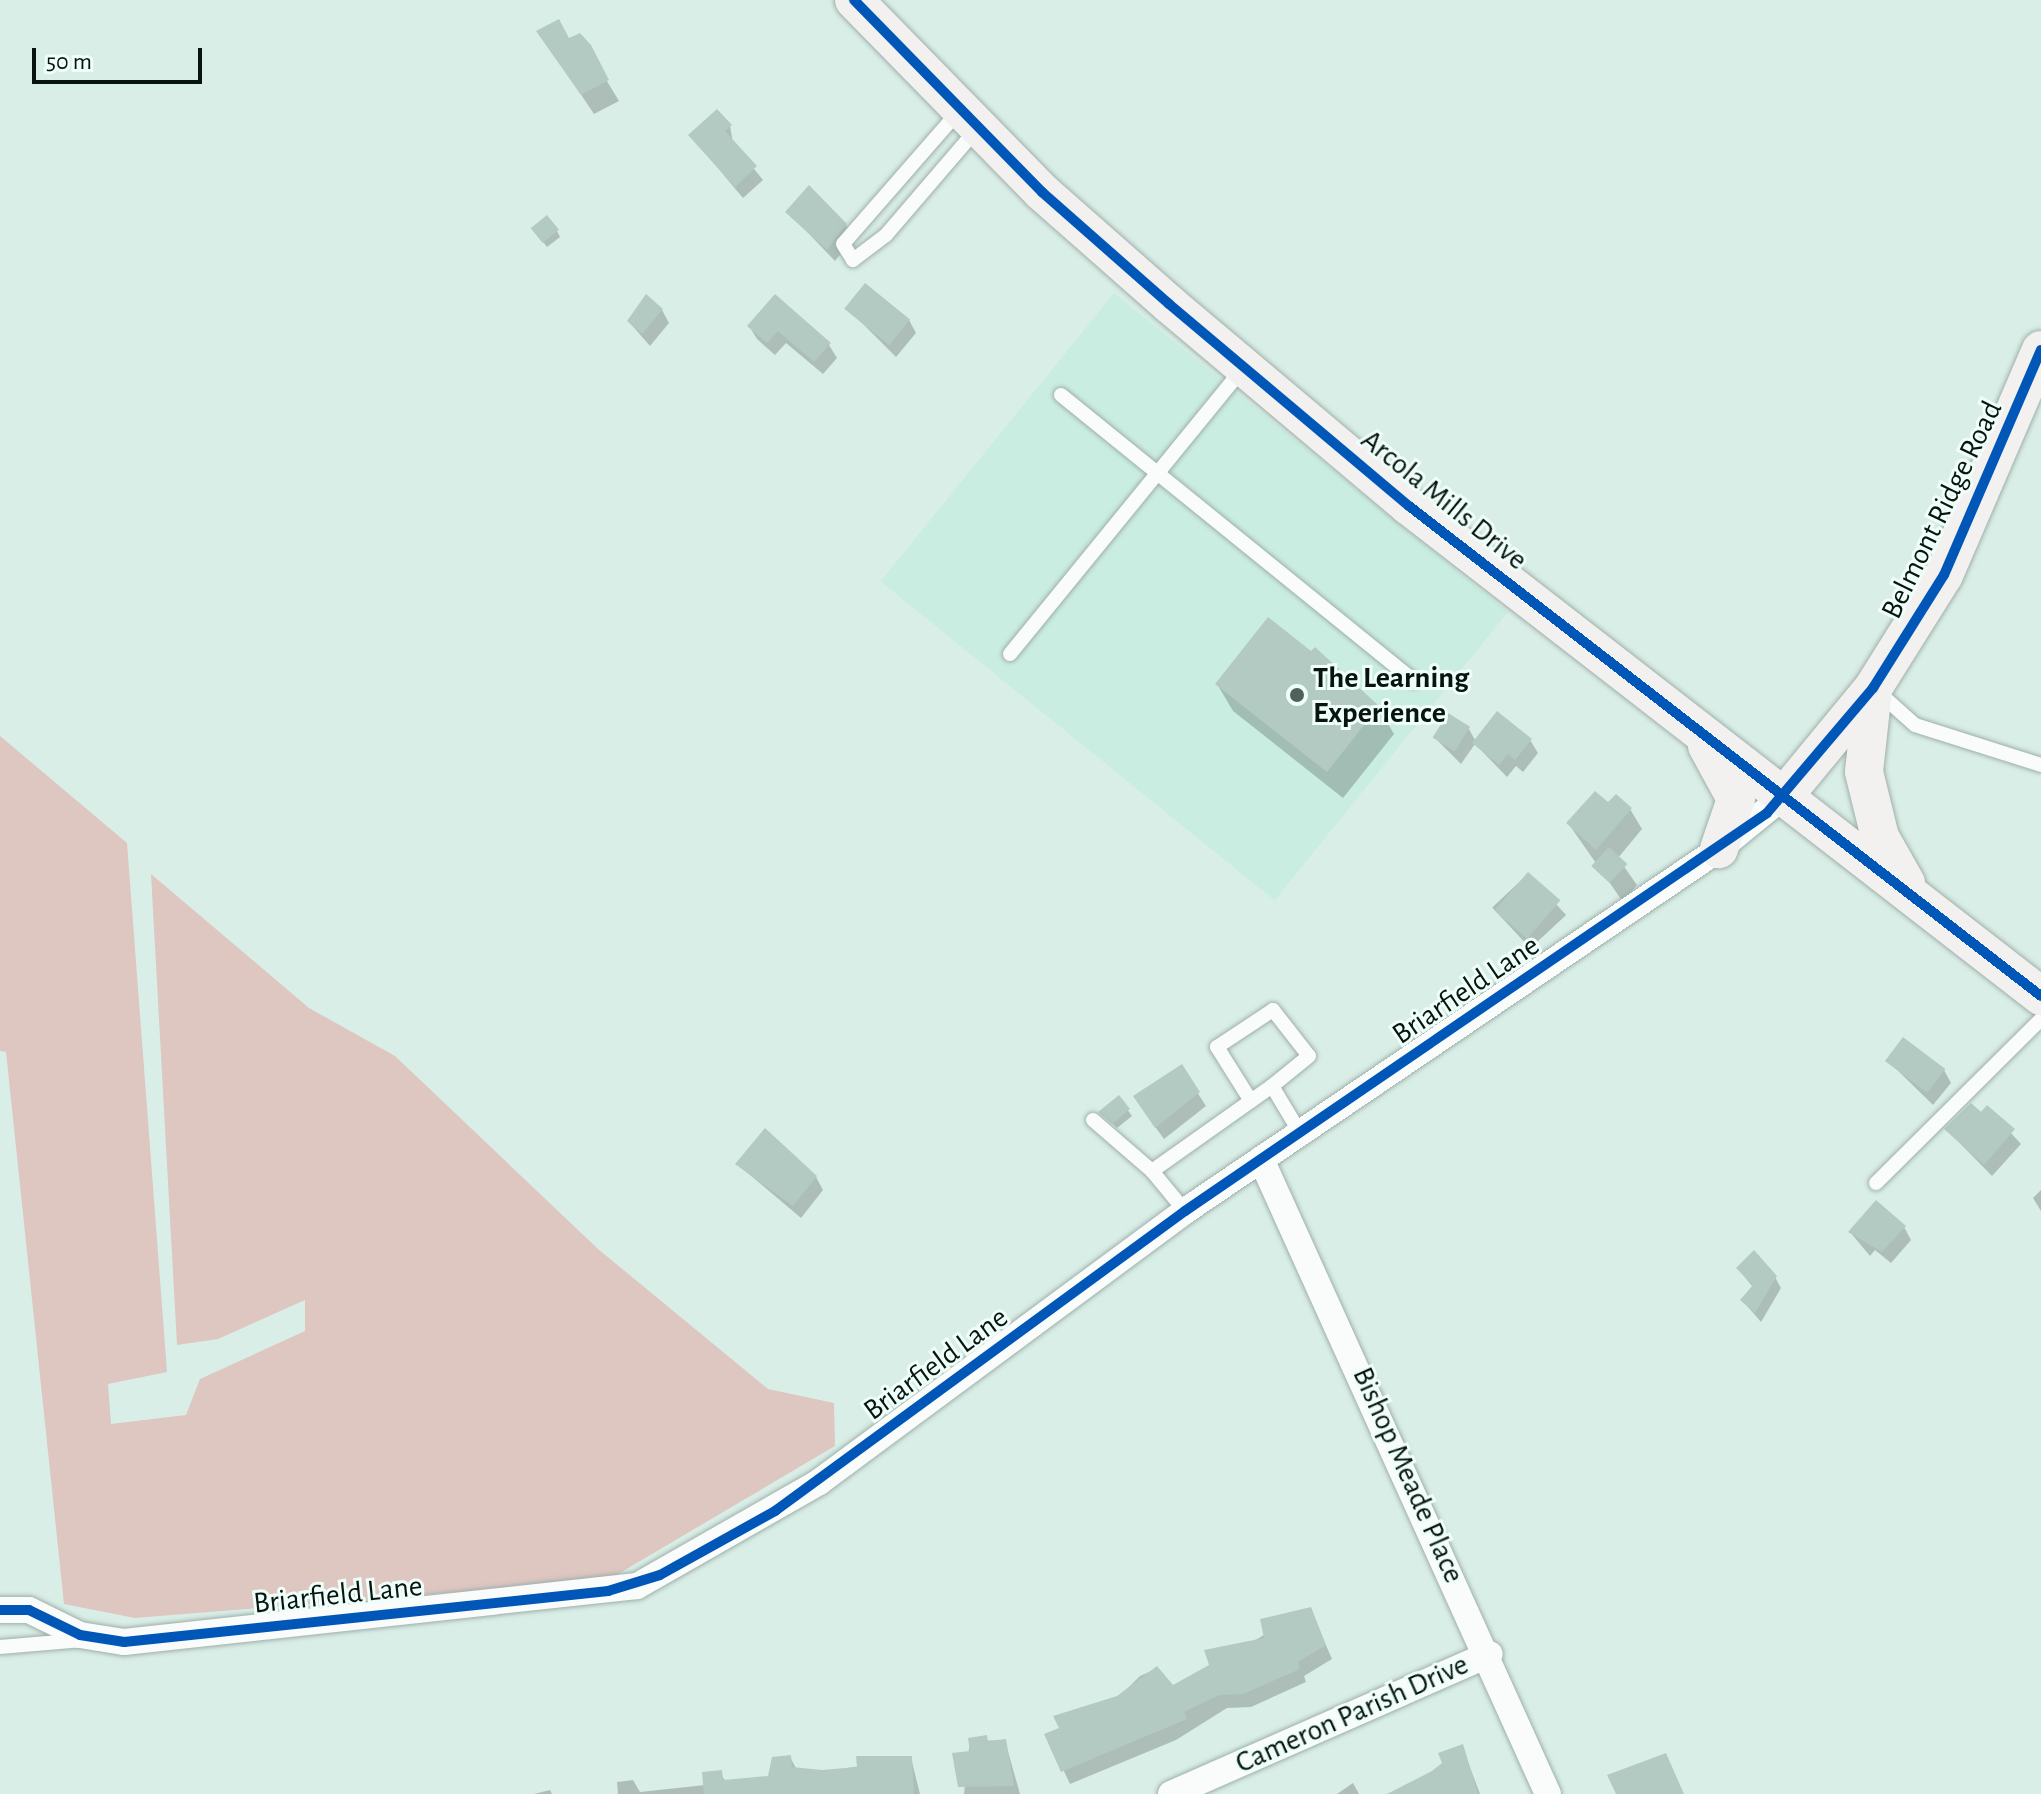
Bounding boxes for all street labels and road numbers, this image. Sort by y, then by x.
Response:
street label: Belmont Ridge Road [1874,395,2010,625]
street label: Arcola Mills Drive [1354,422,1534,578]
street label: Briarfield Lane [1386,928,1546,1052]
street label: Briarfield Lane [857,1300,1015,1428]
street label: Bishop Meade Place [1344,1362,1472,1588]
street label: Briarfield Lane [252,1568,424,1622]
street label: Cameron Parish Drive [1230,1647,1474,1781]

